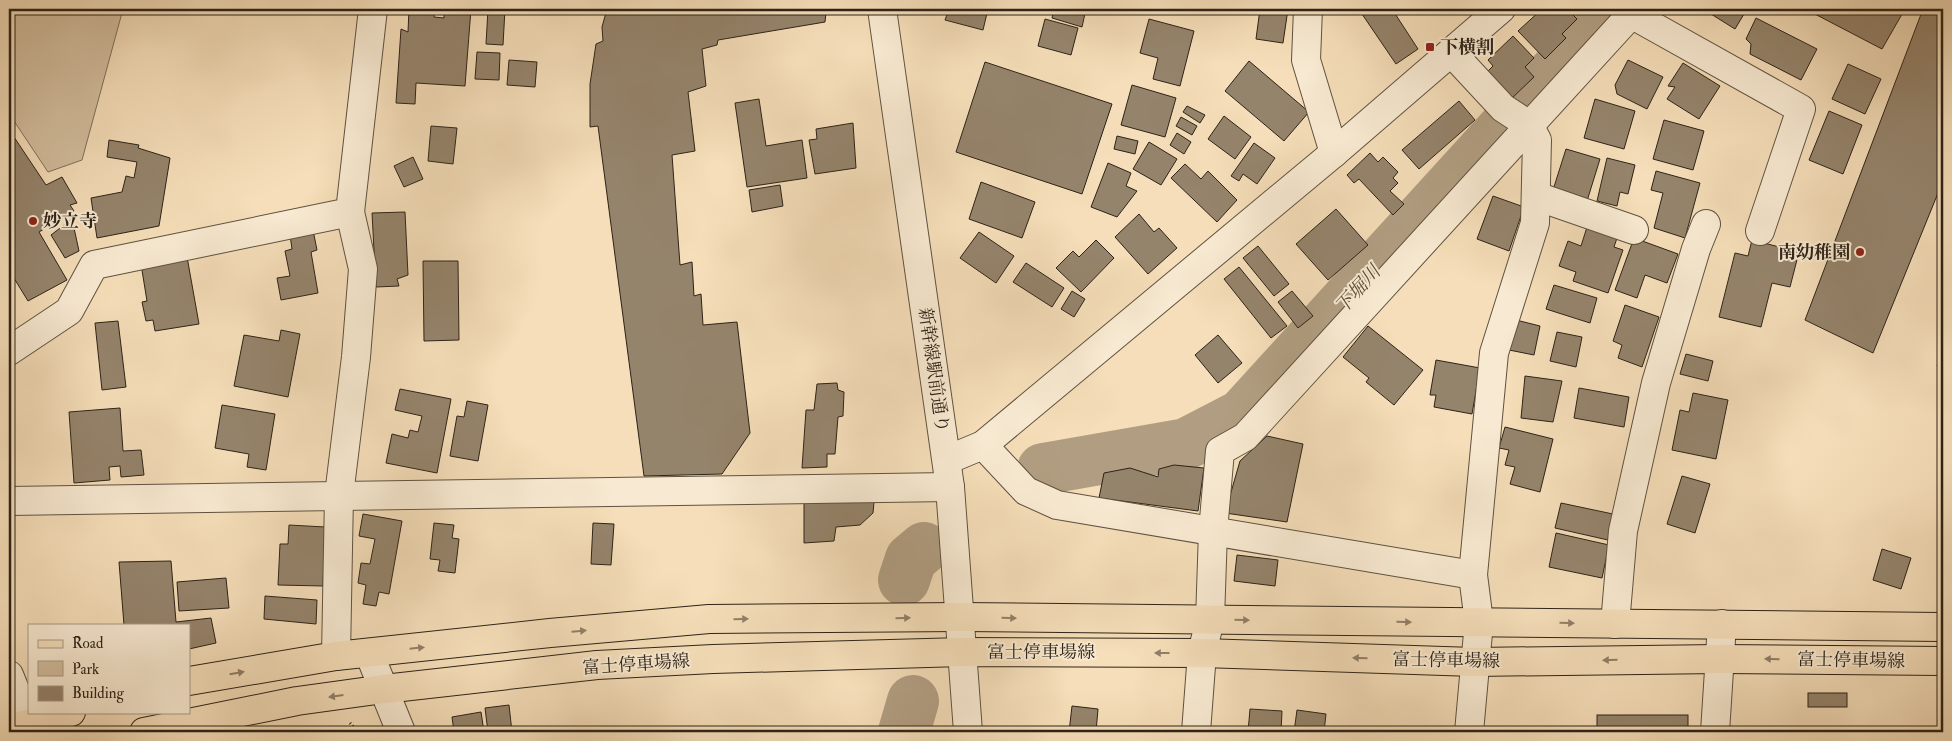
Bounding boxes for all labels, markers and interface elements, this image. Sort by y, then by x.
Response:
place label: 下横割 [1440,36,1494,59]
marker: 下横割 [1424,41,1436,53]
place label: 妙立寺 [43,210,97,233]
marker: 妙立寺 [27,215,39,227]
place label: 南幼稚園 [1778,241,1850,264]
marker: 南幼稚園 [1854,246,1866,258]
water label: 下堀川 [1330,259,1387,319]
street label: 新幹線駅前通り [913,306,954,434]
one-way arrow [895,614,911,622]
one-way arrow [1002,614,1018,622]
one-way arrow [733,615,749,623]
one-way arrow [1234,616,1250,624]
one-way arrow [1397,618,1413,626]
one-way arrow [1559,619,1575,627]
legend [28,624,190,714]
one-way arrow [571,626,587,634]
text: Road [72,634,104,653]
street label: 富士停車場線 [987,641,1095,664]
one-way arrow [409,644,425,652]
street label: 富士停車場線 [1392,648,1500,673]
street label: 富士停車場線 [1797,648,1905,673]
street label: 富士停車場線 [581,649,691,680]
one-way arrow [1154,649,1170,657]
one-way arrow [1351,654,1367,662]
one-way arrow [1764,655,1780,663]
one-way arrow [1601,656,1617,664]
text: Park [72,660,99,679]
one-way arrow [229,669,245,677]
text: Building [72,684,124,703]
one-way arrow [327,692,343,700]

